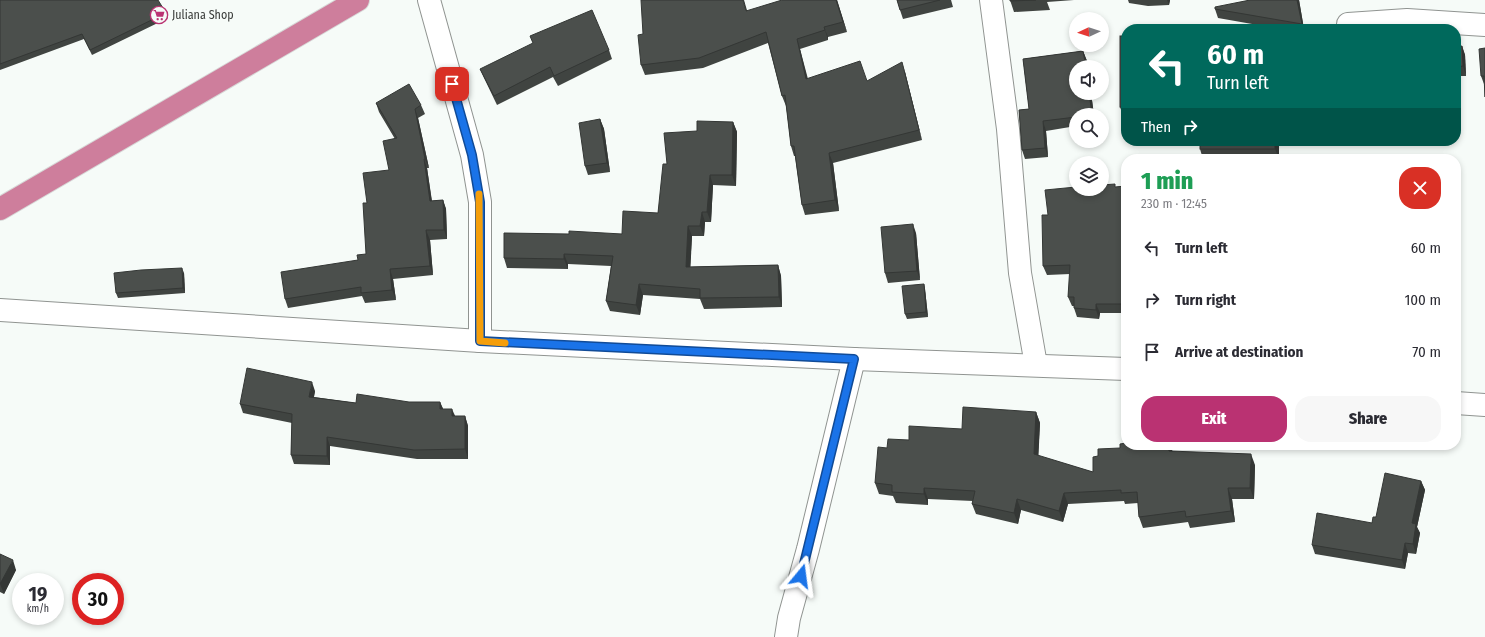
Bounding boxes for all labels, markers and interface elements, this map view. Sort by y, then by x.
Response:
supermarket icon: Juliana Shop [149,5,169,25]
place label: Juliana Shop [172,8,234,22]
north arrow [1069,12,1109,52]
map controls [1069,12,1109,196]
text: 60 m [1207,38,1264,71]
icon: left [1141,40,1193,92]
button: sound [1069,60,1109,100]
pin [435,67,469,101]
text: Turn left [1207,72,1269,94]
icon: arrive [441,73,463,95]
button: search [1069,108,1109,148]
icon: right [1179,116,1201,138]
text: Then [1141,118,1171,136]
button: layers [1069,156,1109,196]
text: 1 min [1141,167,1193,195]
button: close [1399,167,1441,209]
text: 230 m · 12:45 [1141,196,1207,211]
icon: left [1141,237,1163,259]
text: Turn left [1175,239,1228,257]
text: 60 m [1411,239,1441,257]
icon: right [1141,289,1163,311]
text: Turn right [1175,291,1236,309]
text: 100 m [1404,291,1441,309]
icon: arrive [1141,341,1163,363]
text: Arrive at destination [1175,343,1303,361]
text: 70 m [1412,343,1441,361]
button: Exit [1141,396,1287,442]
button: Share [1295,396,1441,442]
position arrow [780,555,822,597]
speed limit sign: 30 [72,573,124,625]
text: 19 [29,582,47,606]
text: km/h [27,603,49,615]

